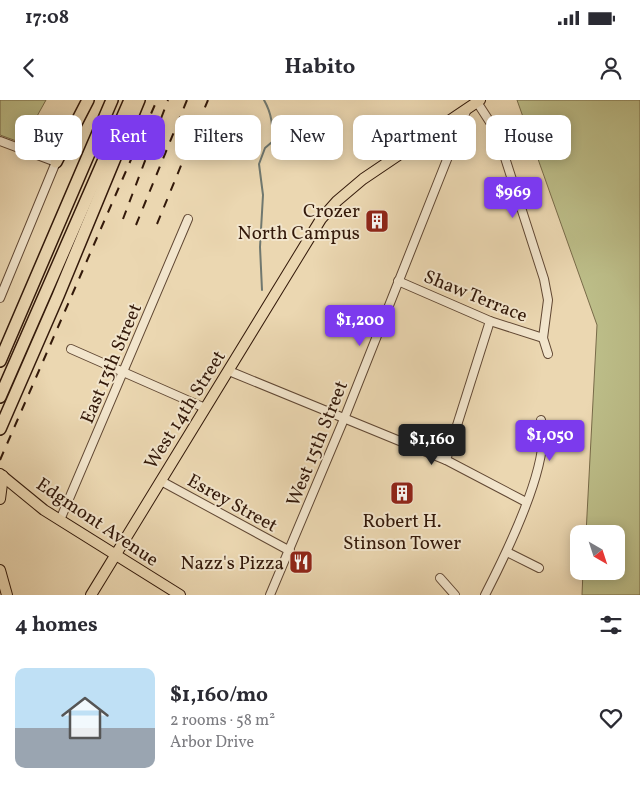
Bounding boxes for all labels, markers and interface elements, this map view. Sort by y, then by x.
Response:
text: 17:08 [25,5,69,31]
text: Habito [285,52,355,83]
icon: back [15,54,43,82]
icon: person [597,54,625,82]
chip: Buy [15,115,82,160]
chip: Rent [92,115,165,160]
chip: Filters [175,115,261,160]
chip: New [271,115,343,160]
chip: Apartment [353,115,476,160]
chip: House [486,115,571,160]
pin: $969 [483,176,543,219]
text: $969 [495,182,531,204]
place label: Crozer North Campus [238,199,360,247]
building icon: Crozer North Campus [364,208,390,234]
street label: Shaw Terrace [420,264,531,329]
street label: East 13th Street [75,299,149,428]
pin: $1,200 [319,304,401,347]
text: $1,200 [336,310,384,332]
street label: West 14th Street [139,345,233,474]
street label: West 15th Street [281,377,355,510]
pin: $1,050 [509,420,591,462]
pin: $1,160 [391,424,473,466]
text: $1,050 [526,425,574,447]
text: $1,160 [409,429,455,451]
street label: Esrey Street [182,468,282,539]
street label: Edgmont Avenue [30,472,163,573]
building icon: Robert H. Stinson Tower [389,480,415,506]
place label: Robert H. Stinson Tower [343,509,461,557]
north arrow [570,525,625,580]
map controls [570,525,625,580]
restaurant icon: Nazz's Pizza [288,549,314,575]
place label: Nazz's Pizza [180,551,284,577]
text: 4 homes [15,611,98,640]
icon: filters [597,611,625,639]
text: $1,160/mo [170,681,268,710]
icon: home [55,688,115,748]
icon: heart [597,704,625,732]
text: 2 rooms · 58 m² [170,710,275,732]
text: Arbor Drive [170,732,254,754]

